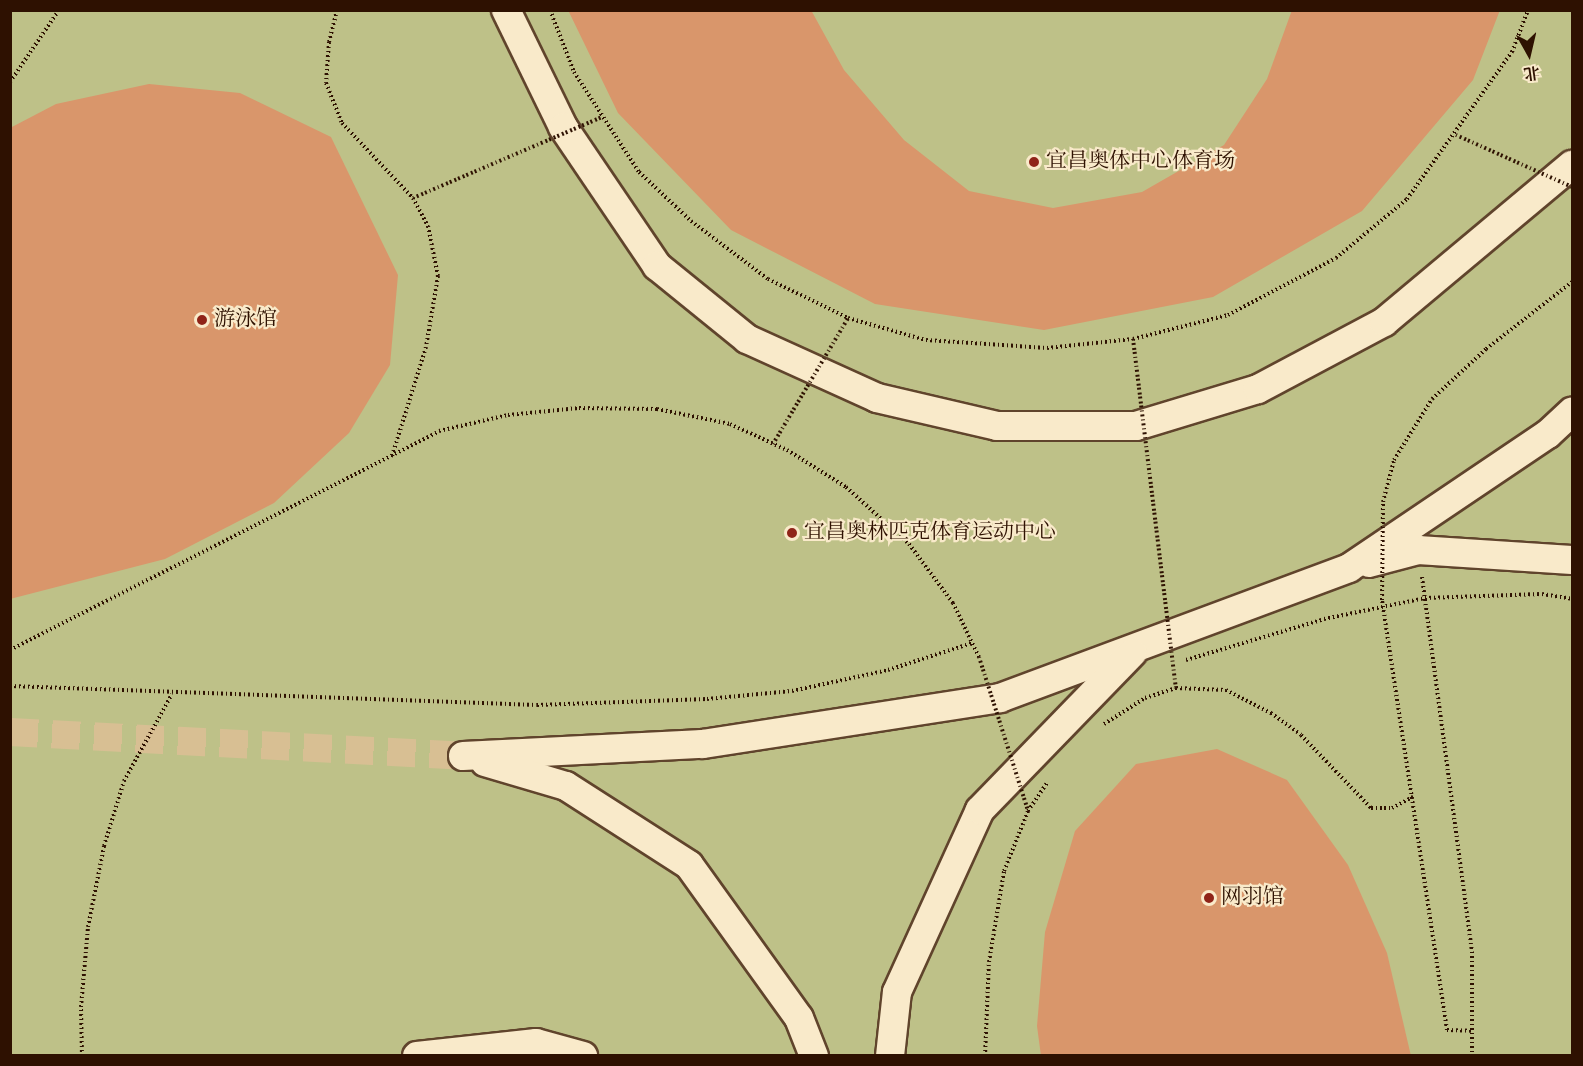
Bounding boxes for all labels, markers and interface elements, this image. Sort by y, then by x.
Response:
north arrow [1499,24,1559,84]
text: 北 [1522,60,1541,84]
place label: 宜昌奥体中心体育场 [1046,149,1235,175]
marker: 宜昌奥体中心体育场 [1027,155,1041,169]
place label: 游泳馆 [214,307,277,333]
marker: 游泳馆 [195,313,209,327]
place label: 宜昌奥林匹克体育运动中心 [804,520,1056,546]
marker: 宜昌奥林匹克体育运动中心 [785,526,799,540]
place label: 网羽馆 [1221,885,1284,911]
marker: 网羽馆 [1202,891,1216,905]

